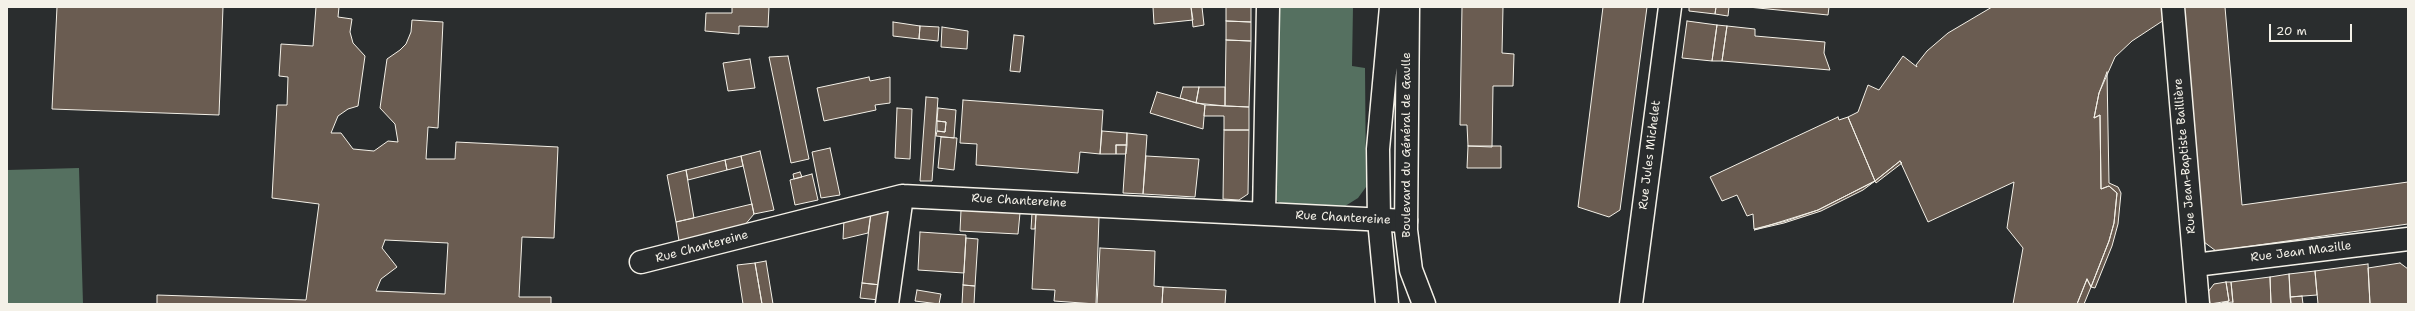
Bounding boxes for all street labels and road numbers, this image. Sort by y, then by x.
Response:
street label: Boulevard du Général de Gaulle [1400,52,1414,238]
street label: Rue Jean-Baptiste Baillière [2171,78,2199,234]
street label: Rue Jules Michelet [1636,100,1664,210]
street label: Rue Chantereine [971,191,1067,211]
street label: Rue Chantereine [1295,208,1391,228]
street label: Rue Chantereine [654,228,750,266]
street label: Rue Jean Mazille [2250,239,2352,265]

